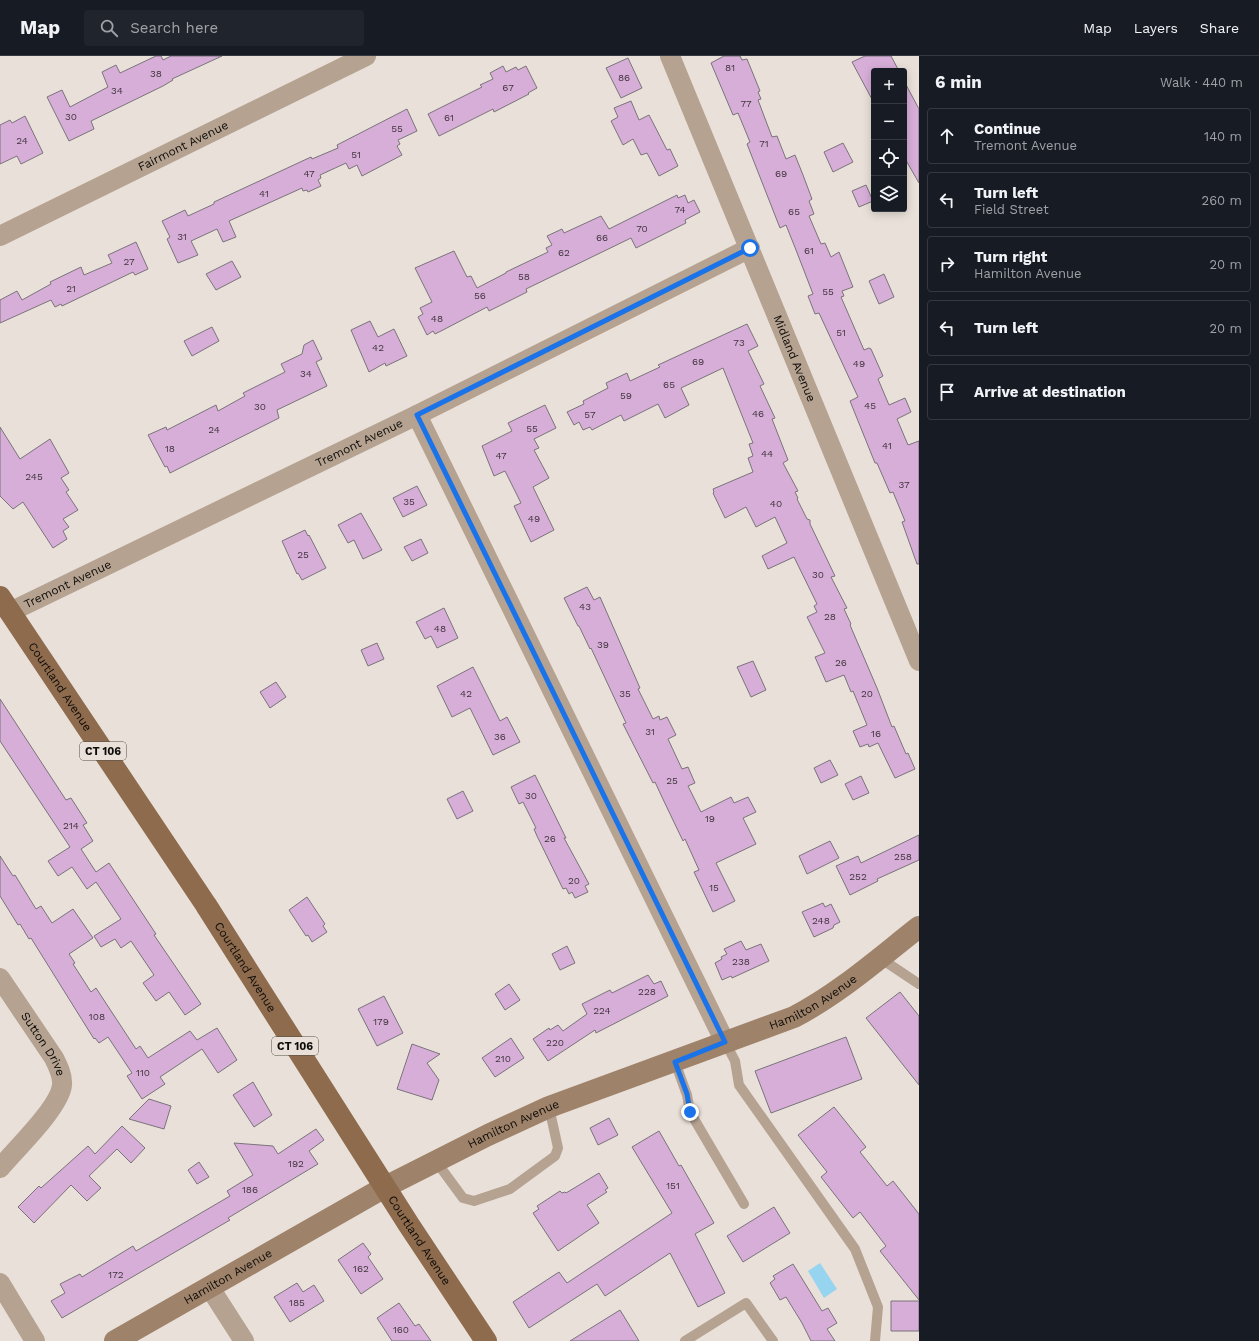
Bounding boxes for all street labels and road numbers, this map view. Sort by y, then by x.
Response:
street label: Fairmont Avenue [136,118,231,174]
street label: Midland Avenue [770,313,819,404]
street label: Tremont Avenue [313,416,405,470]
street label: Tremont Avenue [22,557,114,611]
street label: Courtland Avenue [25,640,95,734]
road number: CT 106 [80,742,126,760]
street label: Courtland Avenue [212,919,279,1015]
street label: Hamilton Avenue [767,972,860,1033]
street label: Sutton Drive [18,1009,68,1078]
road number: CT 106 [272,1037,318,1055]
street label: Hamilton Avenue [465,1097,561,1151]
street label: Courtland Avenue [385,1193,454,1288]
street label: Hamilton Avenue [181,1246,275,1307]

